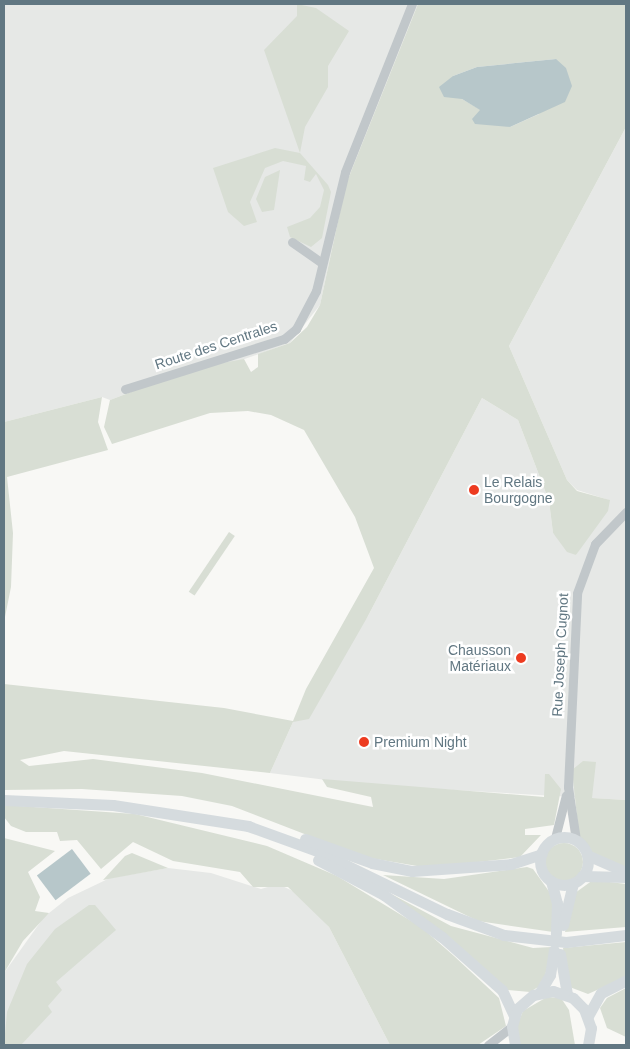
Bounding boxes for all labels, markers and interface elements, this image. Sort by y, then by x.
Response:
street label: Route des Centrales [153,317,279,373]
place label: Le Relais Bourgogne [484,474,553,507]
marker: Le Relais Bourgogne [468,484,480,496]
street label: Rue Joseph Cugnot [548,593,572,717]
place label: Chausson Matériaux [448,642,511,674]
marker: Chausson Matériaux [515,652,527,664]
place label: Premium Night [374,734,467,750]
marker: Premium Night [358,736,370,748]

